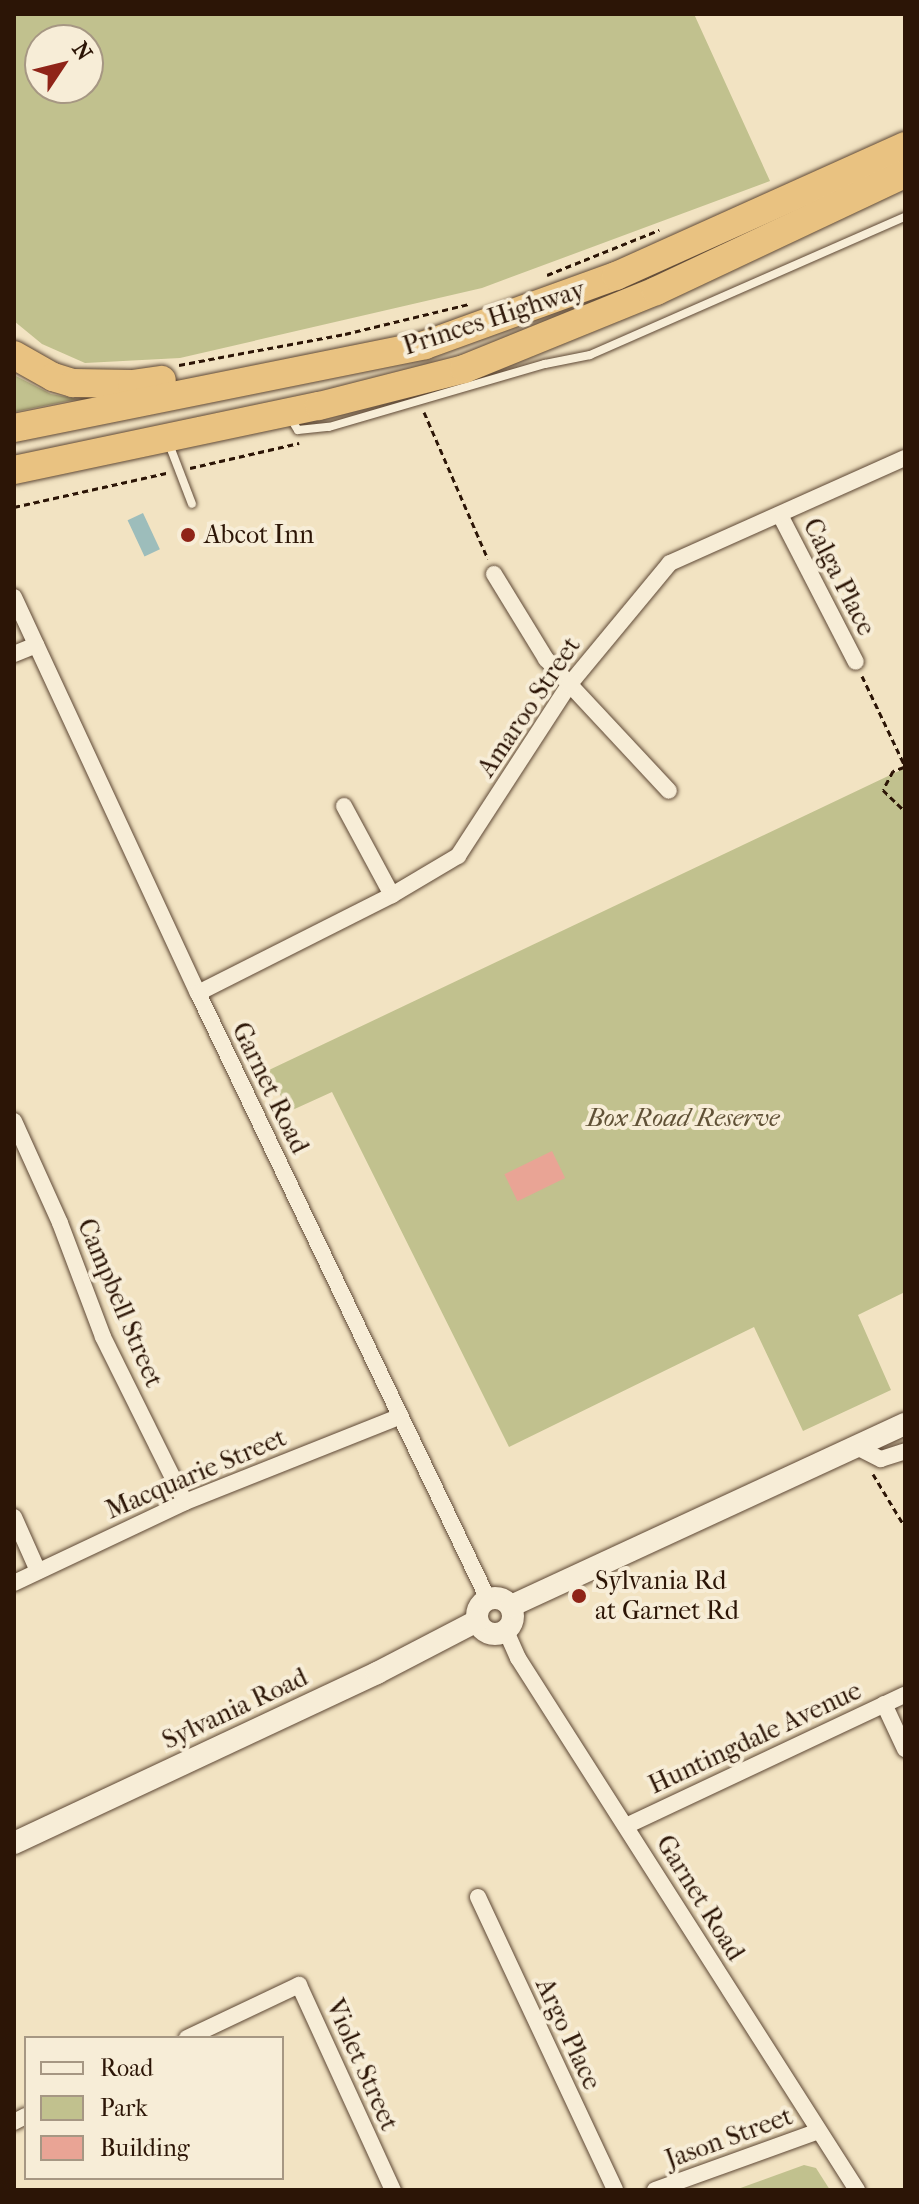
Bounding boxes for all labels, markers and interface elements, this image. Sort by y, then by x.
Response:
north arrow [24,24,104,104]
text: N [67,37,97,66]
street label: Princes Highway [399,274,589,362]
street label: Calga Place [796,513,882,641]
place label: Abcot Inn [204,519,314,551]
marker: Abcot Inn [179,526,197,544]
street label: Amaroo Street [471,631,587,783]
street label: Garnet Road [225,1017,315,1159]
park label: Box Road Reserve [587,1102,779,1134]
street label: Campbell Street [70,1214,170,1392]
street label: Macquarie Street [101,1422,291,1526]
place label: Sylvania Rd at Garnet Rd [595,1565,739,1626]
marker: Sylvania Rd at Garnet Rd [570,1587,588,1605]
street label: Sylvania Road [157,1662,313,1756]
street label: Huntingdale Avenue [644,1675,866,1801]
street label: Garnet Road [649,1830,751,1966]
street label: Argo Place [529,1973,607,2095]
street label: Violet Street [319,1994,405,2136]
legend [24,2036,284,2180]
text: Road [100,2054,153,2082]
text: Park [100,2094,148,2122]
street label: Jason Street [661,2101,797,2175]
text: Building [100,2134,190,2162]

